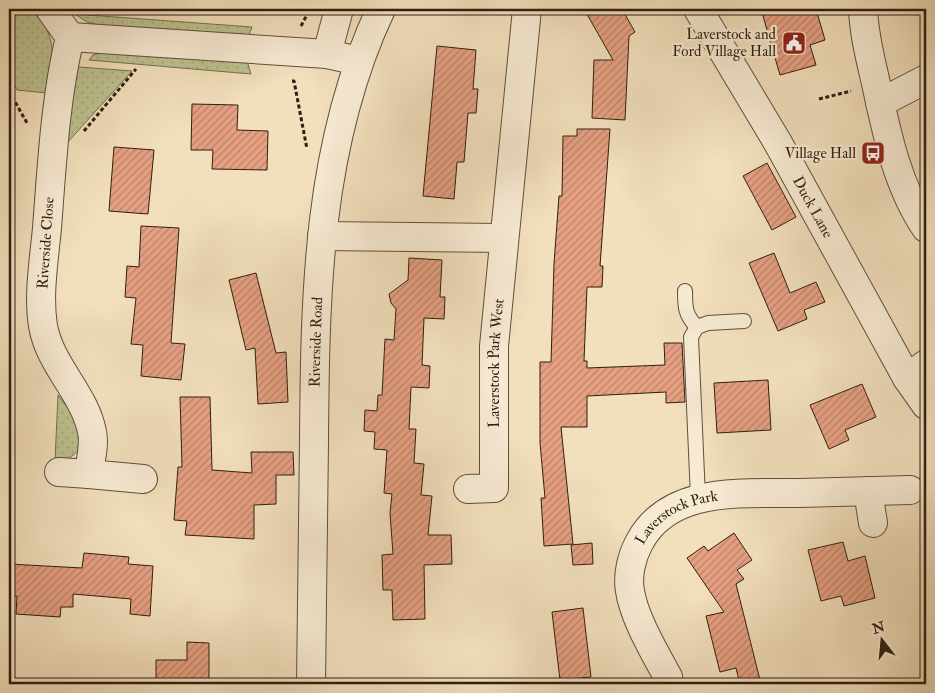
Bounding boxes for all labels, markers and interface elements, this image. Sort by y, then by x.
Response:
place label: Laverstock and Ford Village Hall [672,25,777,61]
public building icon: Laverstock and Ford Village Hall [781,30,807,56]
bus stop icon: Village Hall [860,140,886,166]
place label: Village Hall [785,144,856,163]
street label: Duck Lane [789,173,838,241]
street label: Riverside Close [33,196,59,290]
street label: Riverside Road [305,296,327,387]
street label: Laverstock Park West [485,297,508,428]
street label: Laverstock Park [631,486,719,548]
north arrow [858,616,908,666]
text: N [869,618,887,638]

